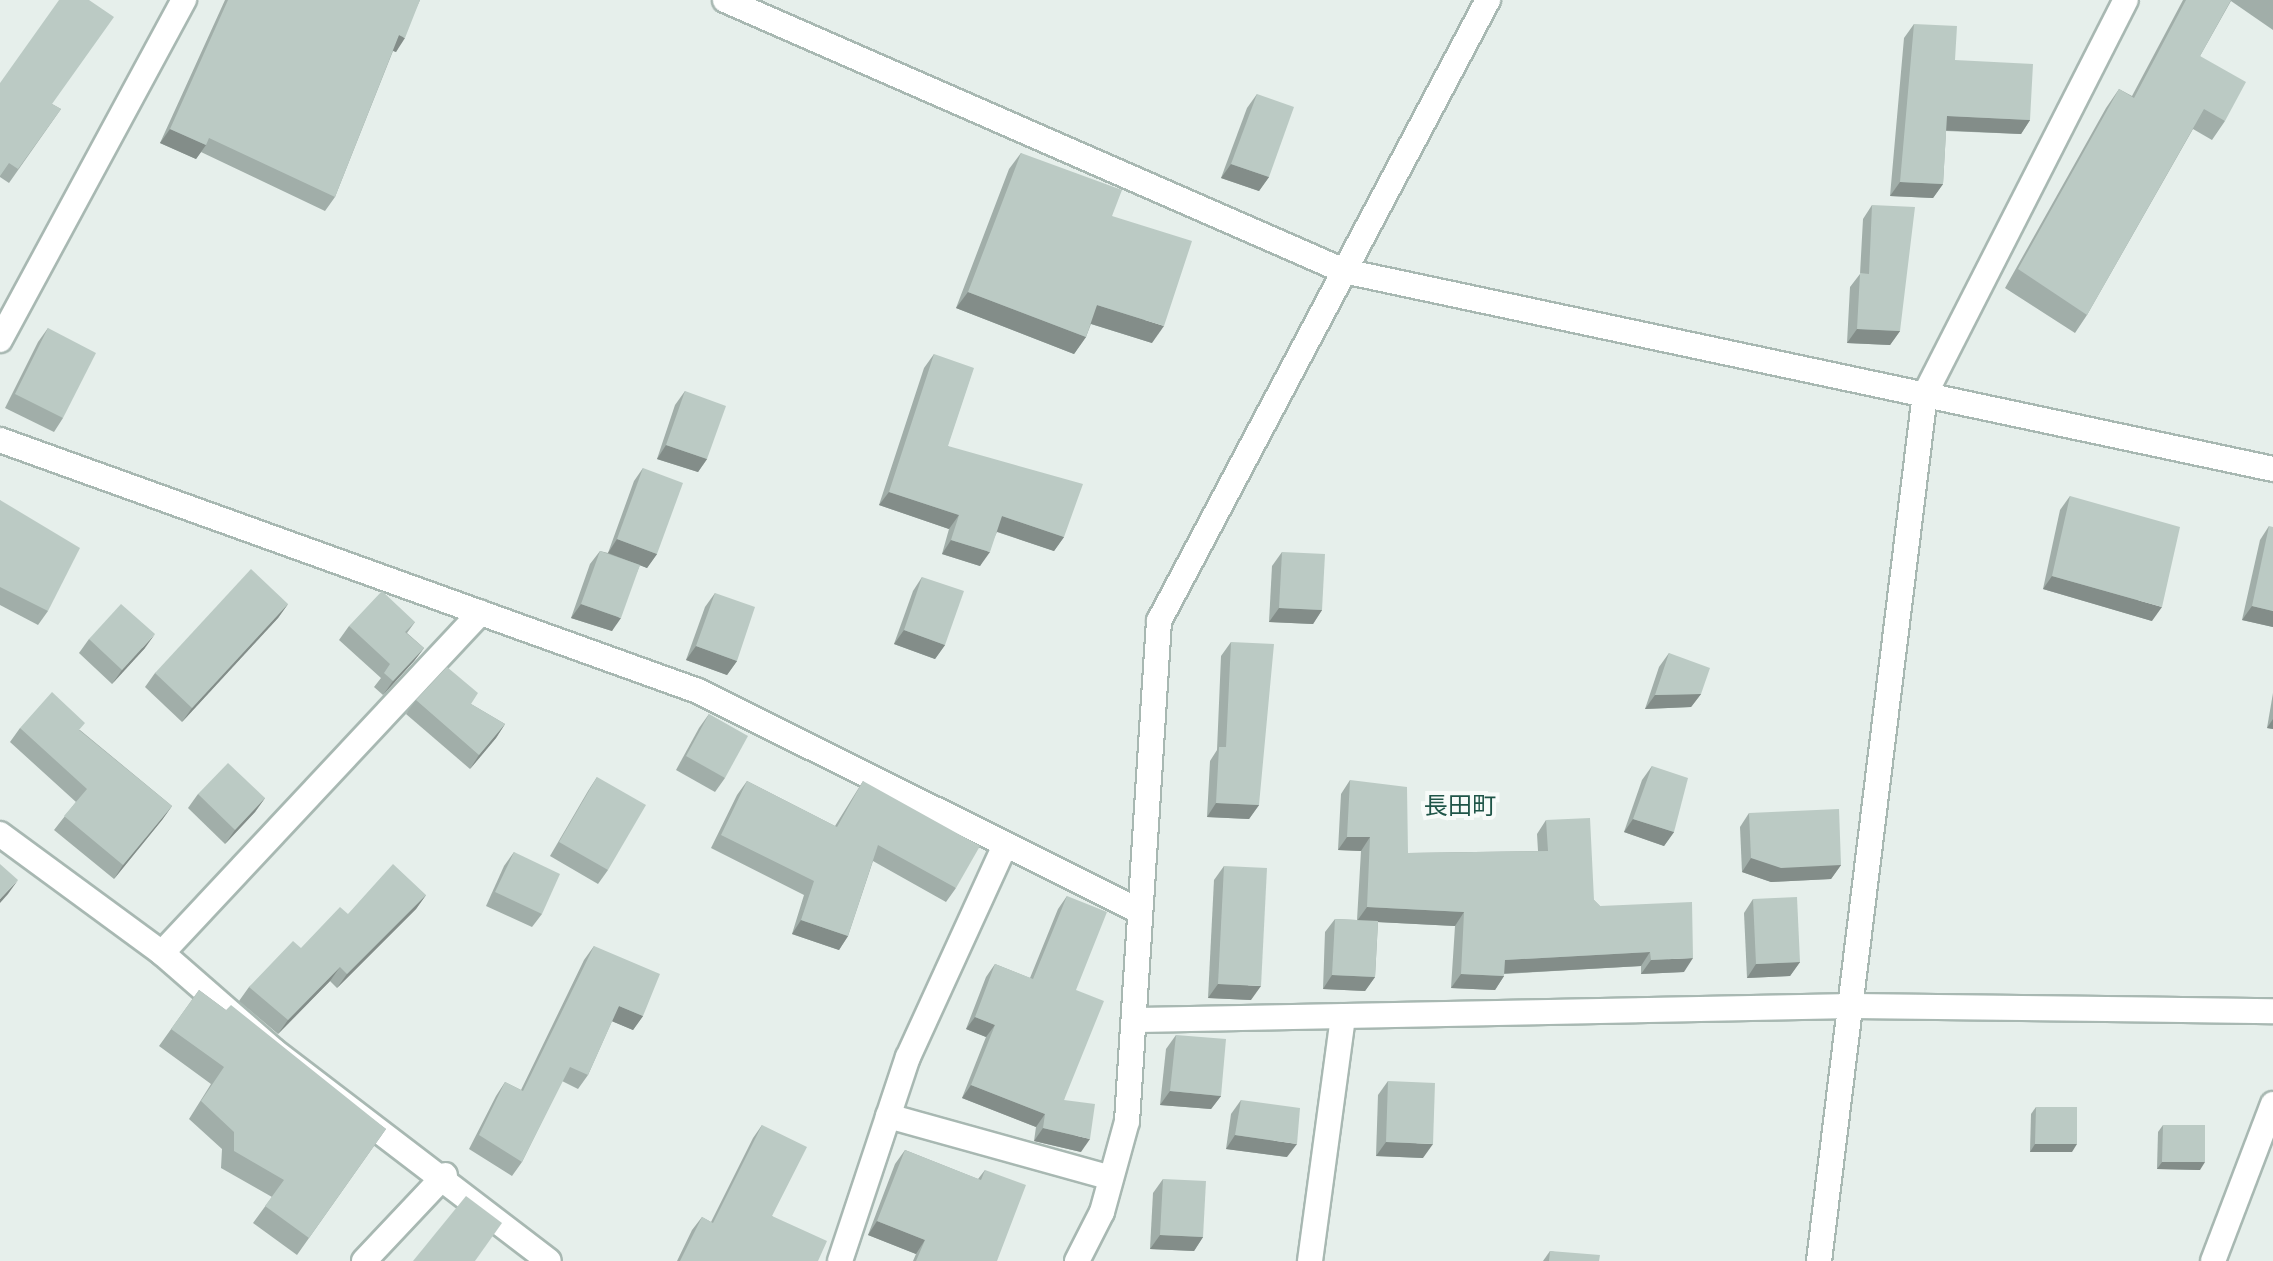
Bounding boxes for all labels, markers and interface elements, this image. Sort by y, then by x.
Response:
district label: 長田町 [1424,793,1496,821]

